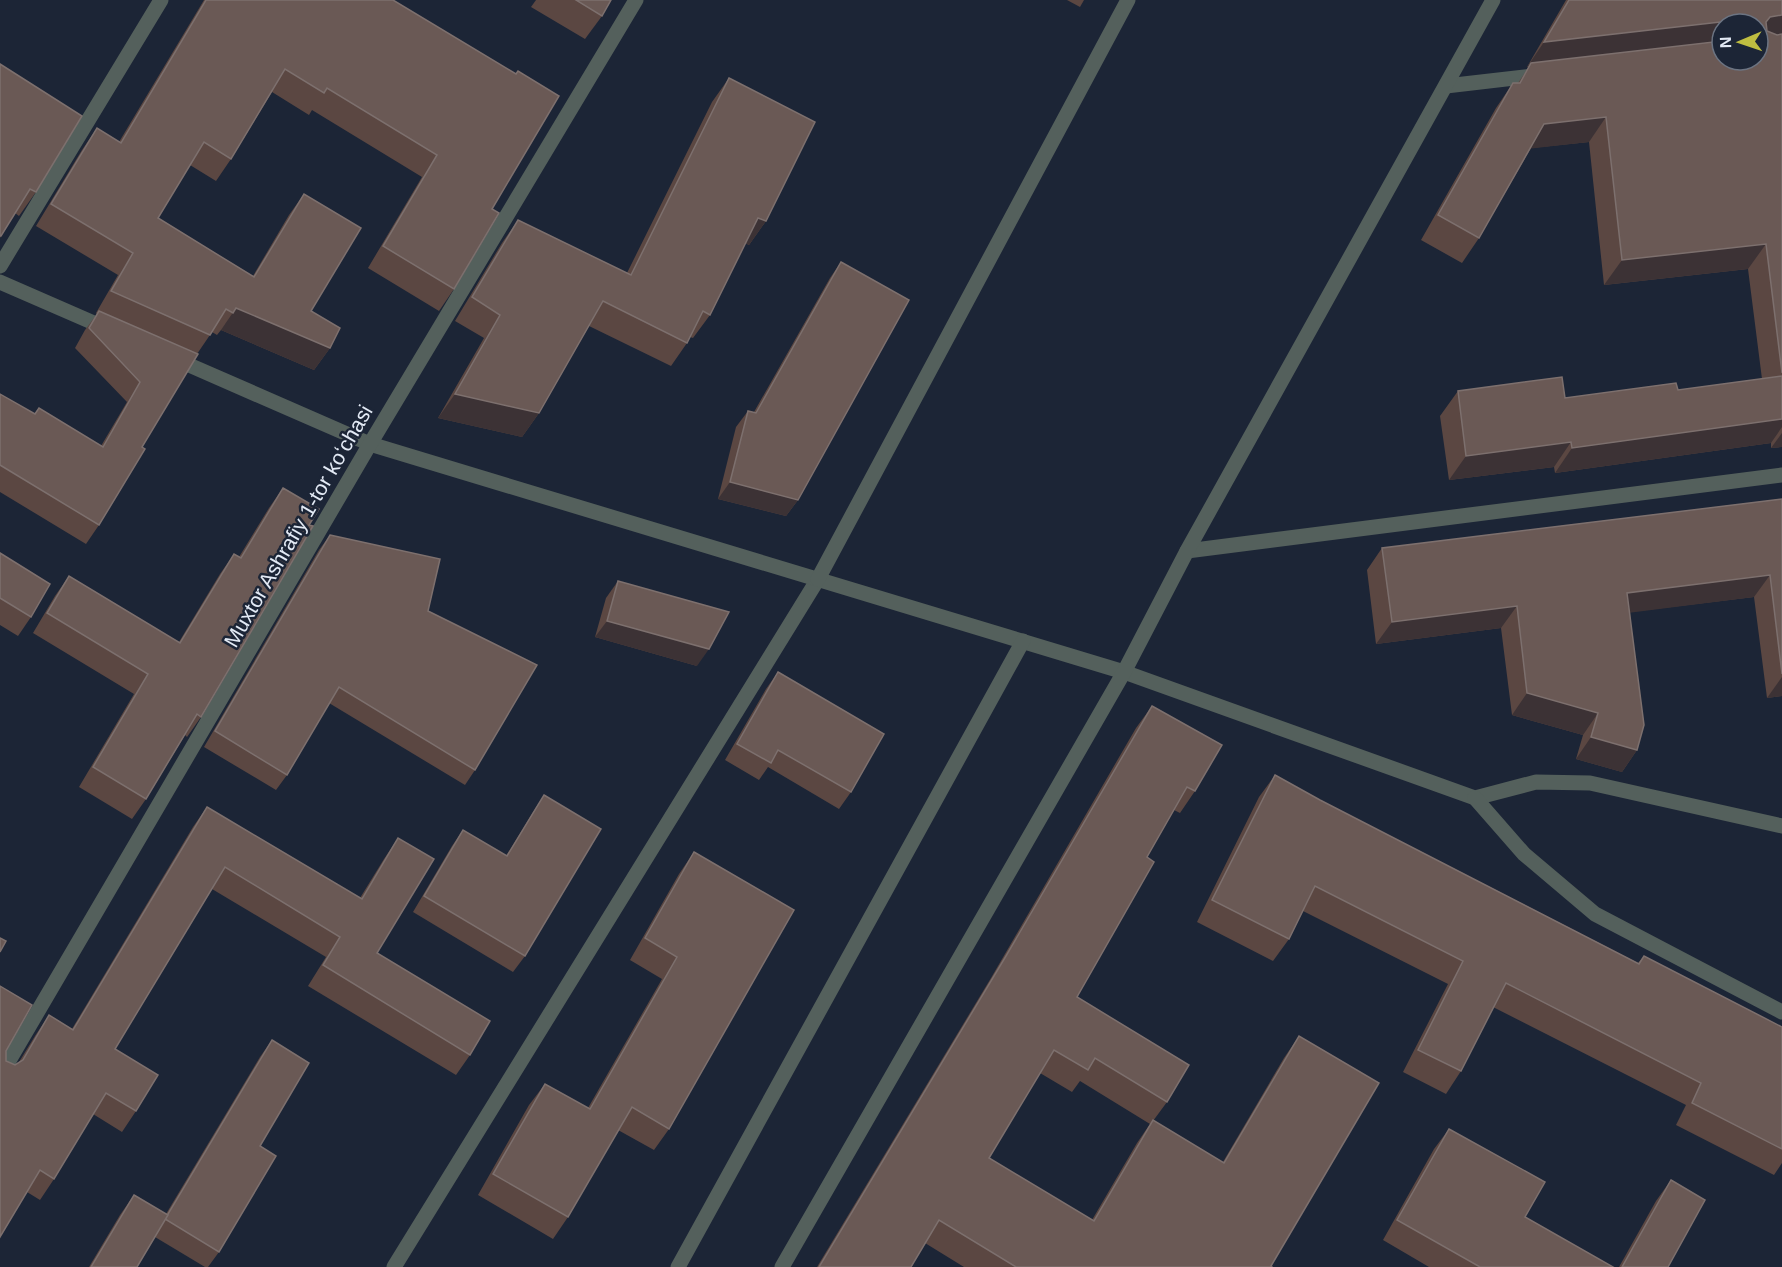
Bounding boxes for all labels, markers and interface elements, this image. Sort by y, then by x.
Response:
north arrow [1710,12,1770,72]
text: N [1717,36,1734,49]
street label: Muxtor Ashrafiy 1-tor koʻchasi [219,401,377,651]

